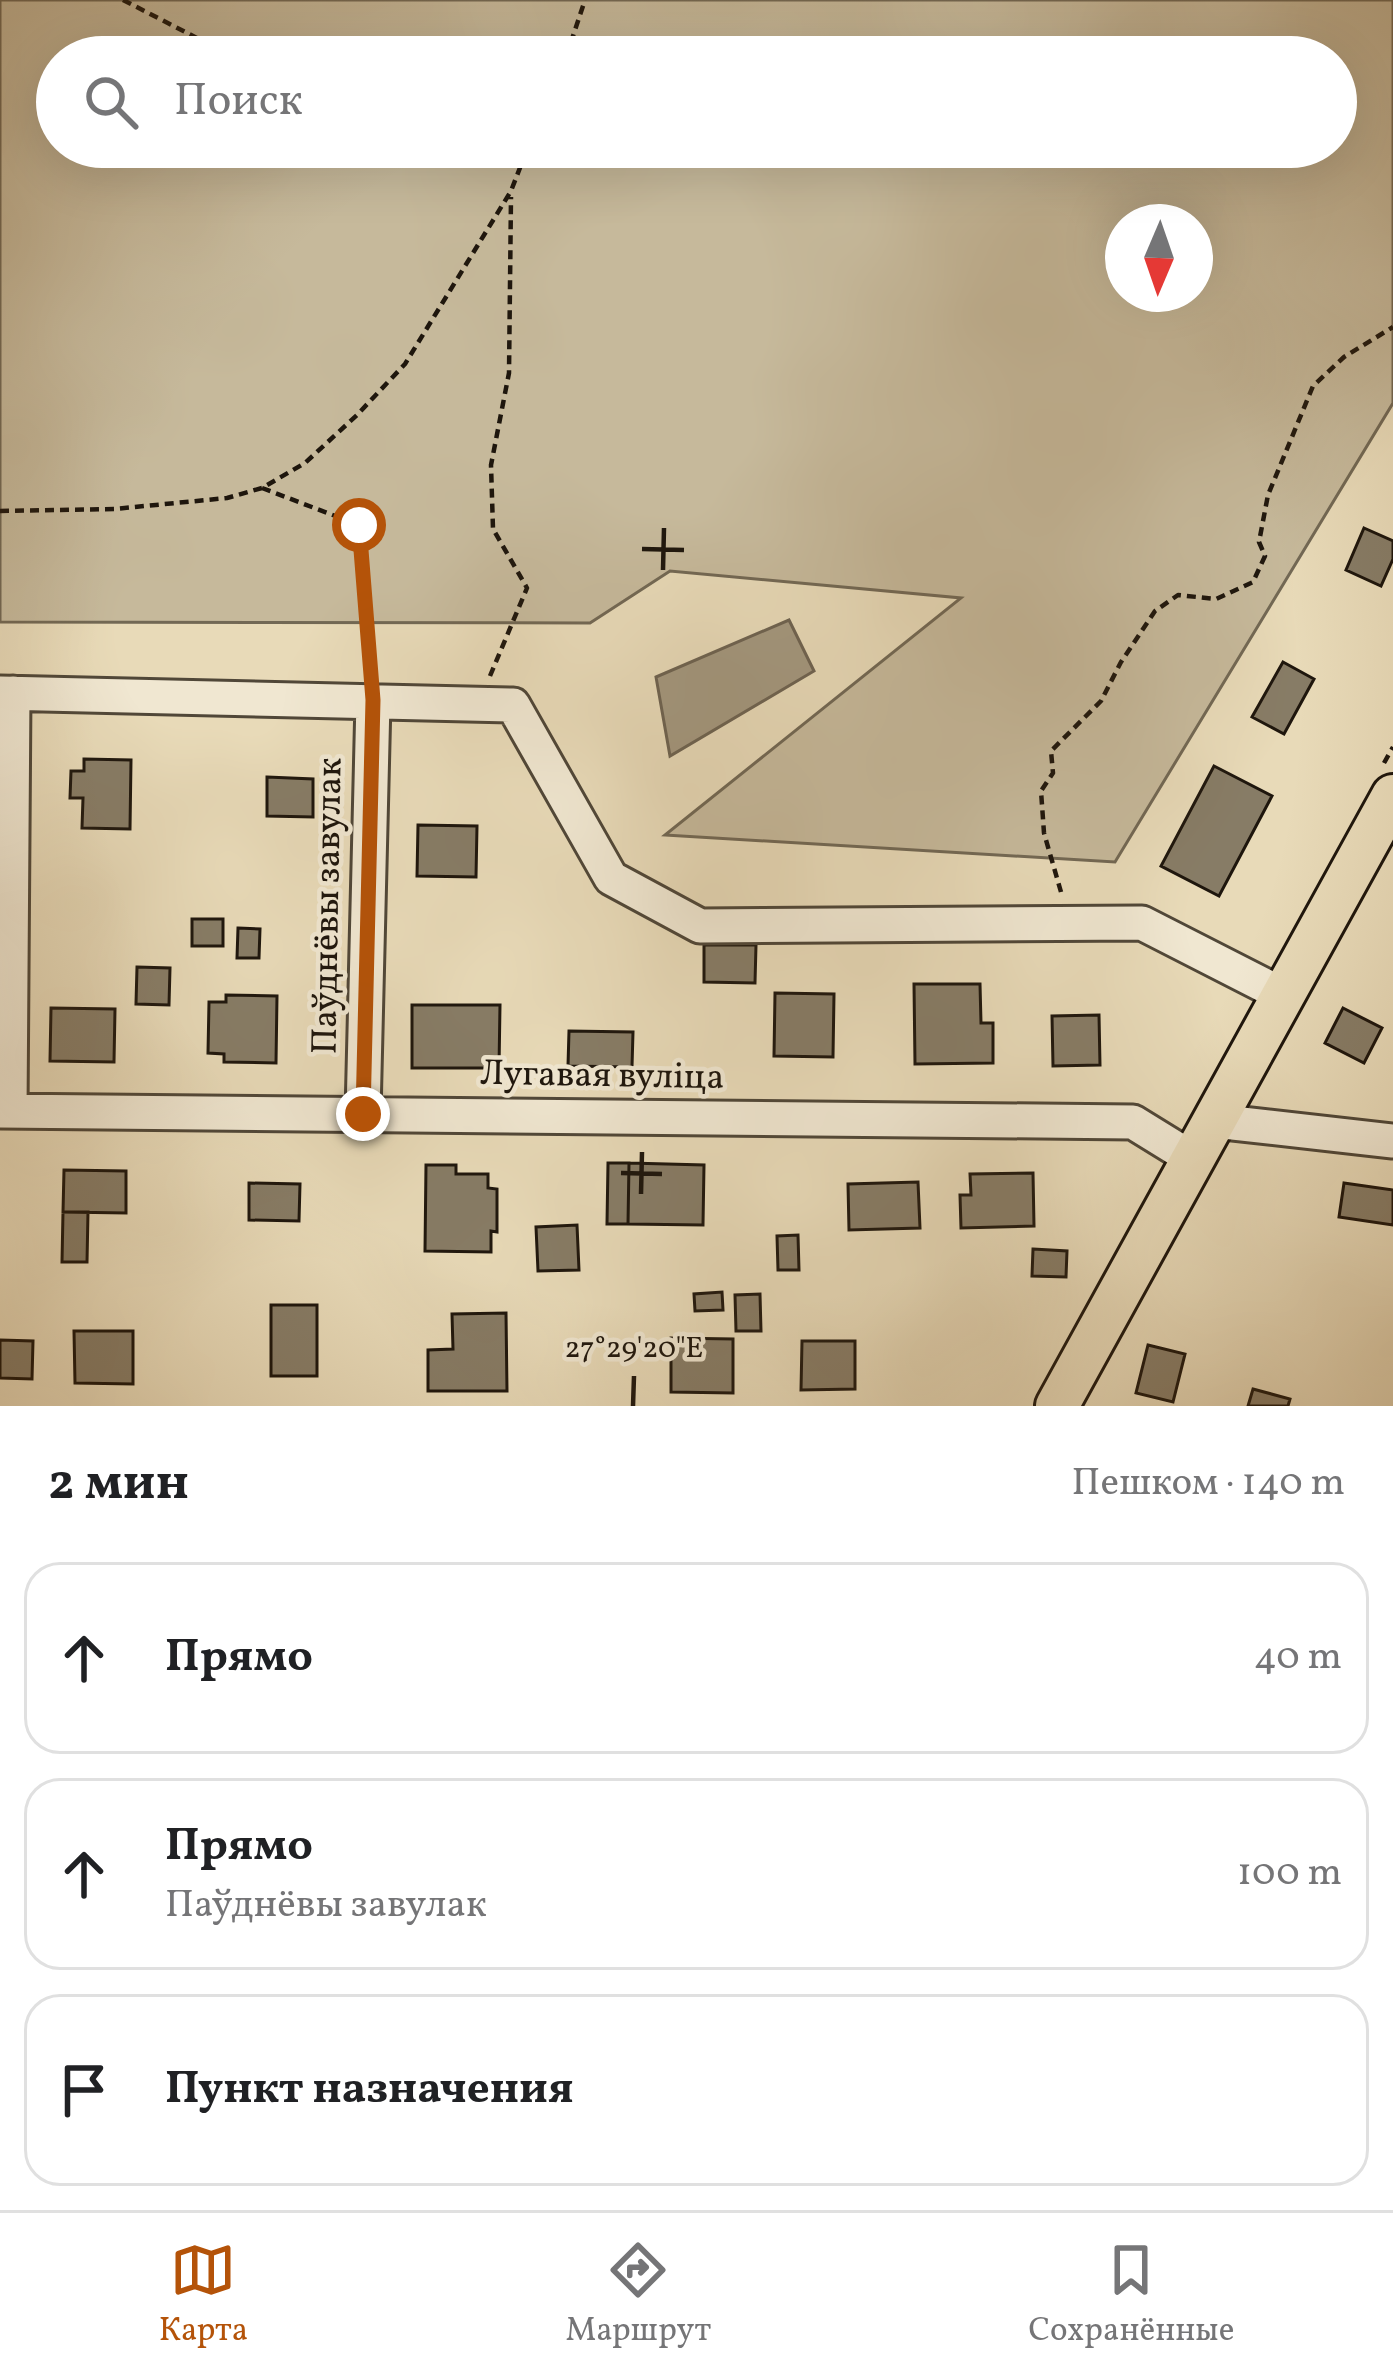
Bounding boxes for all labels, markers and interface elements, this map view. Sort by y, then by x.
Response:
search box [36,36,1357,168]
icon: search [78,69,144,135]
text: Поиск [174,71,303,134]
north arrow [1105,204,1213,312]
route start [332,498,386,552]
street label: Паўднёвы завулак [301,757,357,1055]
street label: Лугавая вуліца [479,1050,725,1104]
route end [336,1087,390,1141]
text: 27°29'20"E [565,1328,703,1370]
text: 2 мин [48,1449,189,1520]
text: Пешком · 140 m [1071,1457,1345,1511]
icon: ahead [51,1625,117,1691]
text: Прямо [165,1627,313,1690]
text: 40 m [1254,1631,1342,1685]
text: Прямо [165,1816,313,1879]
icon: ahead [51,1841,117,1907]
text: 100 m [1237,1847,1342,1901]
text: Паўднёвы завулак [165,1879,487,1933]
icon: arrive [51,2057,117,2123]
text: Пункт назначения [165,2059,574,2122]
tab: Карта [159,2237,248,2355]
tab: Маршрут [566,2237,711,2355]
tab: Сохранённые [1028,2237,1234,2355]

